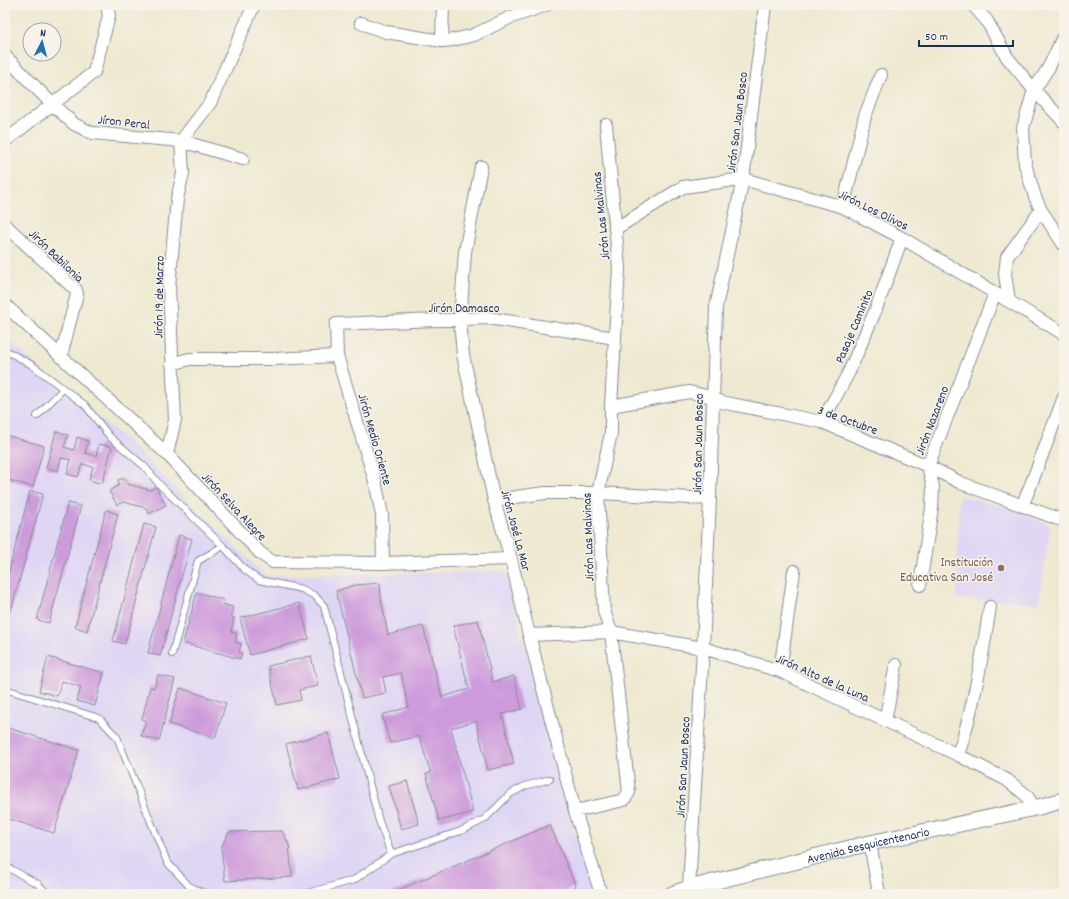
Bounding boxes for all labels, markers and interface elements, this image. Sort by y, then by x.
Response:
north arrow [22,22,62,62]
scale bar [919,22,1013,48]
text: N [39,26,47,42]
text: 50 m [925,29,948,46]
street label: Jirón San Jaun Bosco [723,71,754,174]
street label: Jíron Peral [97,111,151,136]
street label: Jirón Las Malvinas [588,171,617,261]
street label: Jirón Los Olivos [835,186,911,236]
street label: Jirón Babilonia [23,226,88,289]
street label: Jirón 19 de Marzo [150,255,171,338]
street label: Pasaje Caminito [831,287,879,367]
street label: Jirón Damasco [428,300,500,319]
street label: Jirón Nazareno [911,383,955,458]
street label: Jirón Medio Oriente [351,392,396,488]
street label: Jirón San Jaun Bosco [689,393,710,495]
street label: 3 de Octubre [814,402,880,441]
street label: Jirón Selva Alegre [196,469,270,547]
street label: Jirón José La Mar [495,488,535,574]
street label: Jirón Las Malvinas [578,492,601,582]
place label: Institución Educativa San José [900,554,993,588]
marker: Institución Educativa San José [996,563,1006,573]
street label: Jirón Alto de la Luna [772,650,873,709]
street label: Jirón San Jaun Bosco [672,716,697,818]
street label: Avenida Sesquicentenario [805,824,931,870]

